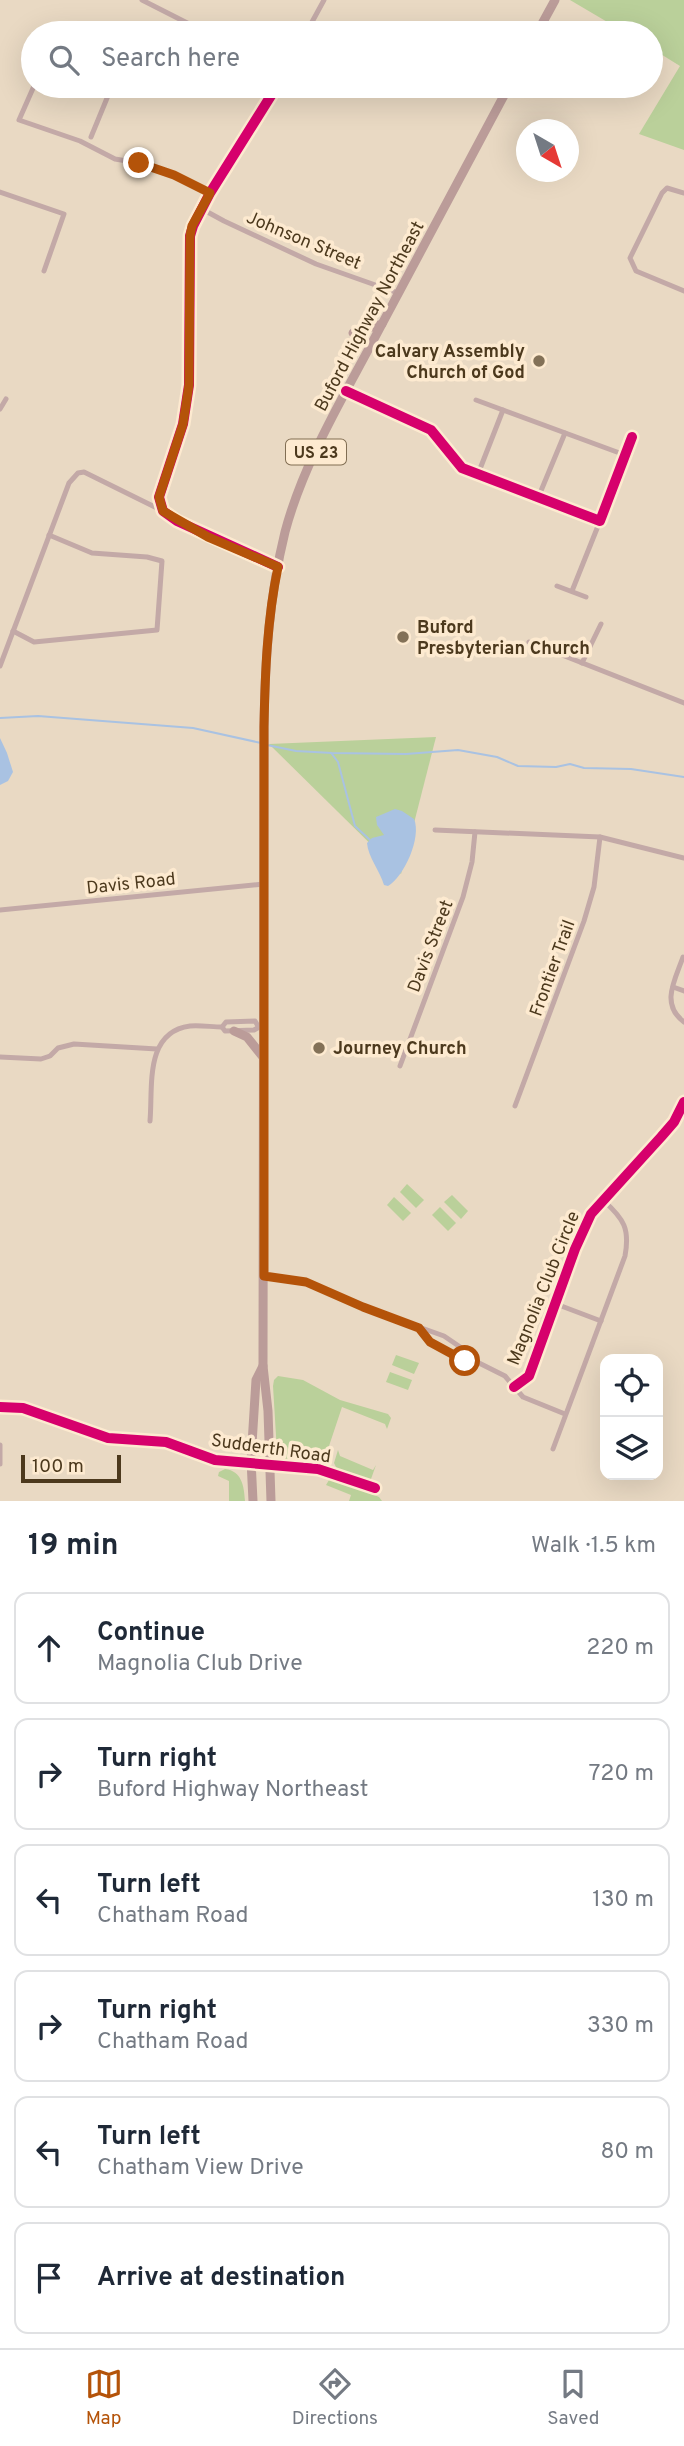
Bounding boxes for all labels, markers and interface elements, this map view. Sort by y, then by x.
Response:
search box [21,21,663,98]
icon: search [45,41,83,79]
text: Search here [101,43,240,76]
north arrow [516,119,579,182]
route end [123,147,154,178]
street label: Johnson Street [243,207,364,276]
street label: Buford Highway Northeast [310,218,430,416]
place label: Calvary Assembly Church of God [375,341,525,385]
marker: Calvary Assembly Church of God [531,353,547,369]
road number: US 23 [286,440,346,464]
place label: Buford Presbyterian Church [417,617,590,661]
marker: Buford Presbyterian Church [395,629,411,645]
street label: Davis Road [85,868,177,901]
street label: Davis Street [403,897,460,996]
street label: Frontier Trail [525,917,581,1020]
place label: Journey Church [333,1038,467,1061]
marker: Journey Church [311,1040,327,1056]
street label: Magnolia Club Circle [503,1208,586,1369]
route start [449,1345,480,1376]
map controls [600,1354,663,1480]
button: locate [600,1354,663,1417]
button: layers [600,1417,663,1480]
street label: Sudderth Road [209,1430,332,1469]
scale bar [21,1452,121,1484]
text: 100 m [32,1455,84,1479]
text: 19 min [28,1528,118,1565]
text: Walk · 1.5 km [531,1532,656,1561]
text: Continue [97,1617,205,1650]
icon: ahead [30,1629,68,1667]
text: 220 m [586,1634,654,1663]
text: Magnolia Club Drive [97,1650,303,1679]
text: Turn right [97,1743,217,1776]
icon: right [30,1755,68,1793]
text: 720 m [589,1760,654,1789]
text: Buford Highway Northeast [97,1776,368,1805]
text: Turn left [97,1869,201,1902]
icon: left [30,1881,68,1919]
text: 130 m [592,1886,654,1915]
text: Chatham Road [97,1902,249,1931]
text: Turn right [97,1995,217,2028]
icon: right [30,2007,68,2045]
text: 330 m [587,2012,654,2041]
text: Chatham Road [97,2028,249,2057]
text: Turn left [97,2121,201,2154]
icon: left [30,2133,68,2171]
text: 80 m [601,2138,654,2167]
text: Chatham View Drive [97,2154,304,2183]
icon: arrive [30,2259,68,2297]
text: Arrive at destination [97,2262,345,2295]
tab: Map [85,2365,123,2431]
tab: Directions [292,2365,378,2431]
tab: Saved [547,2365,599,2431]

